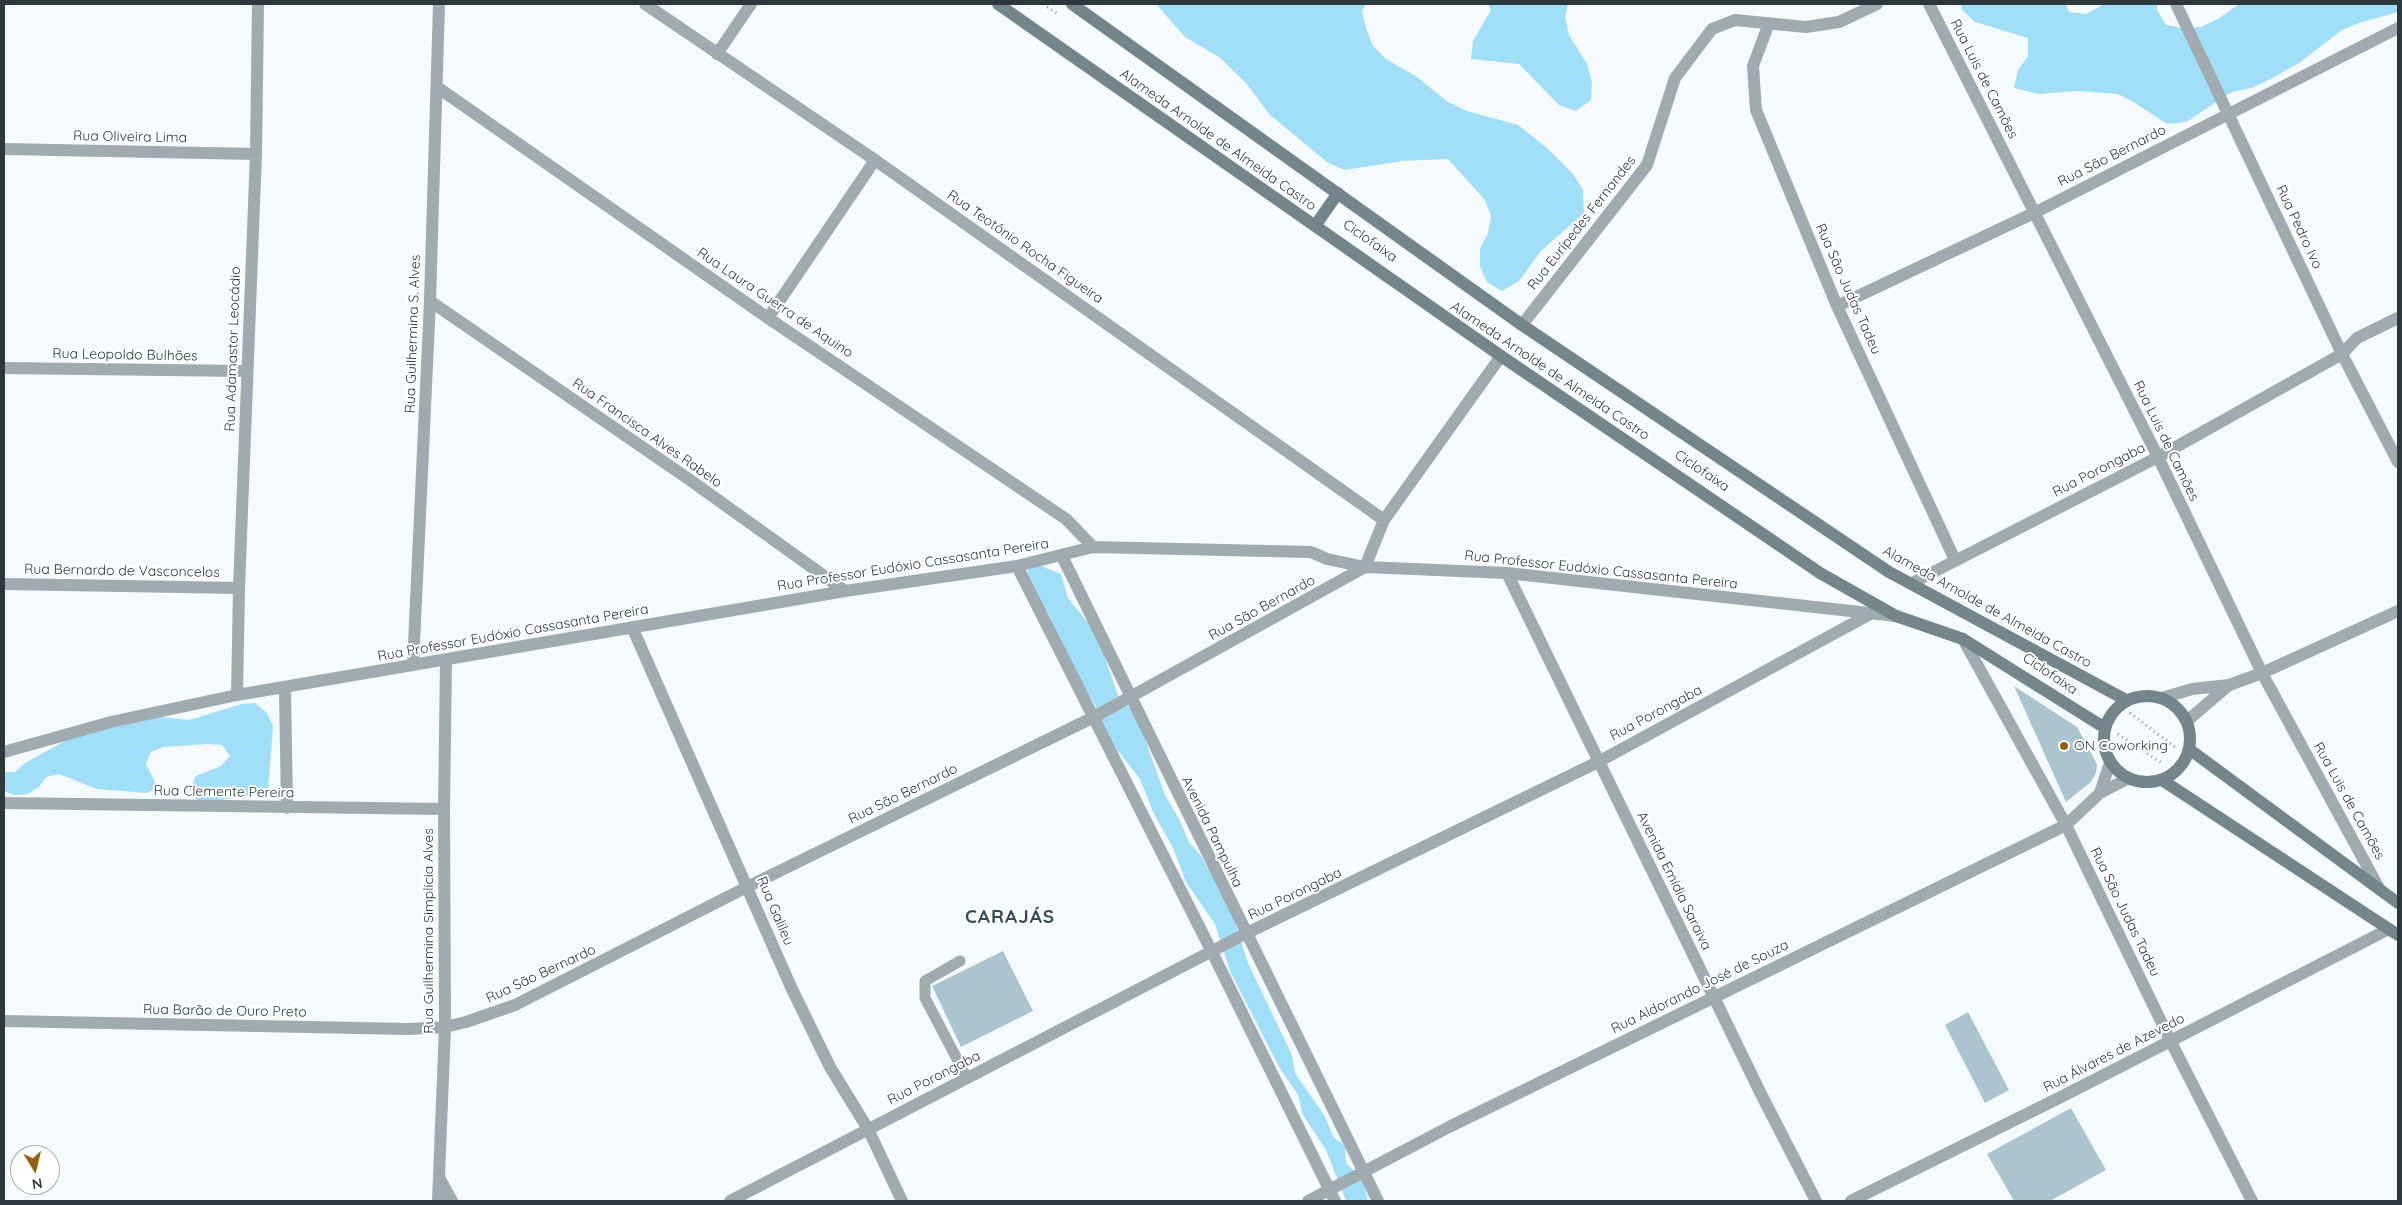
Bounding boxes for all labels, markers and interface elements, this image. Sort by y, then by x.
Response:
street label: Rua Luis de Camões [1947,16,2021,142]
street label: Alameda Arnolde de Almeida Castro [1117,65,1319,215]
street label: Rua São Bernardo [2055,121,2169,191]
street label: Rua Oliveira Lima [73,128,187,146]
street label: Rua Eurípedes Fernandes [1524,153,1640,293]
street label: Rua Pedro Ivo [2272,182,2326,272]
street label: Rua Teotônio Rocha Figueira [944,187,1106,307]
street label: Ciclofaixa [1339,216,1401,266]
street label: Rua São Judas Tadeu [1812,221,1884,357]
street label: Rua Laura Guerra de Aquino [694,244,856,362]
street label: Rua Guilhermina S. Alves [402,254,424,414]
street label: Rua Adamastor Leocádio [222,266,244,432]
street label: Alameda Arnolde de Almeida Castro [1447,298,1653,444]
street label: Rua Leopoldo Bulhões [52,345,198,365]
street label: Rua Francisca Alves Rabelo [569,375,725,491]
street label: Rua Luis de Camões [2130,378,2202,504]
street label: Rua Porongaba [2050,439,2148,501]
street label: Ciclofaixa [1671,447,1733,495]
street label: Rua Professor Eudóxio Cassasanta Pereira [776,535,1050,595]
street label: Alameda Arnolde de Almeida Castro [1880,542,2094,672]
street label: Rua Professor Eudóxio Cassasanta Pereira [1464,547,1738,593]
street label: Rua Bernardo de Vasconcelos [24,561,220,581]
street label: Rua São Bernardo [1206,572,1318,644]
street label: Rua Professor Eudóxio Cassasanta Pereira [376,601,650,665]
street label: Ciclofaixa [2019,650,2081,698]
street label: Rua Porongaba [1607,682,1705,744]
place label: ON Coworking [2074,738,2168,754]
street label: Rua Luis de Camões [2310,739,2388,863]
marker: ON Coworking [2058,740,2070,752]
street label: Rua São Bernardo [846,760,960,828]
street label: Avenida Pampulha [1178,774,1246,890]
street label: Rua Clemente Pereira [154,782,294,802]
street label: Avenida Emídia Saraiva [1633,809,1715,953]
street label: Rua Guilhermina Simplicia Alves [421,828,437,1034]
street label: Rua São Judas Tadeu [2086,845,2164,979]
street label: Rua Porongaba [1246,864,1344,924]
street label: Rua Galileu [753,874,797,948]
district label: CARAJÁS [964,906,1056,928]
street label: Rua Aldorando José de Souza [1608,937,1792,1037]
street label: Rua São Bernardo [483,941,599,1007]
street label: Rua Barão de Ouro Preto [143,1001,307,1021]
street label: Rua Álvares de Azevedo [2040,1010,2188,1096]
street label: Rua Porongaba [885,1047,983,1109]
north arrow [10,1145,60,1195]
text: N [31,1174,44,1194]

